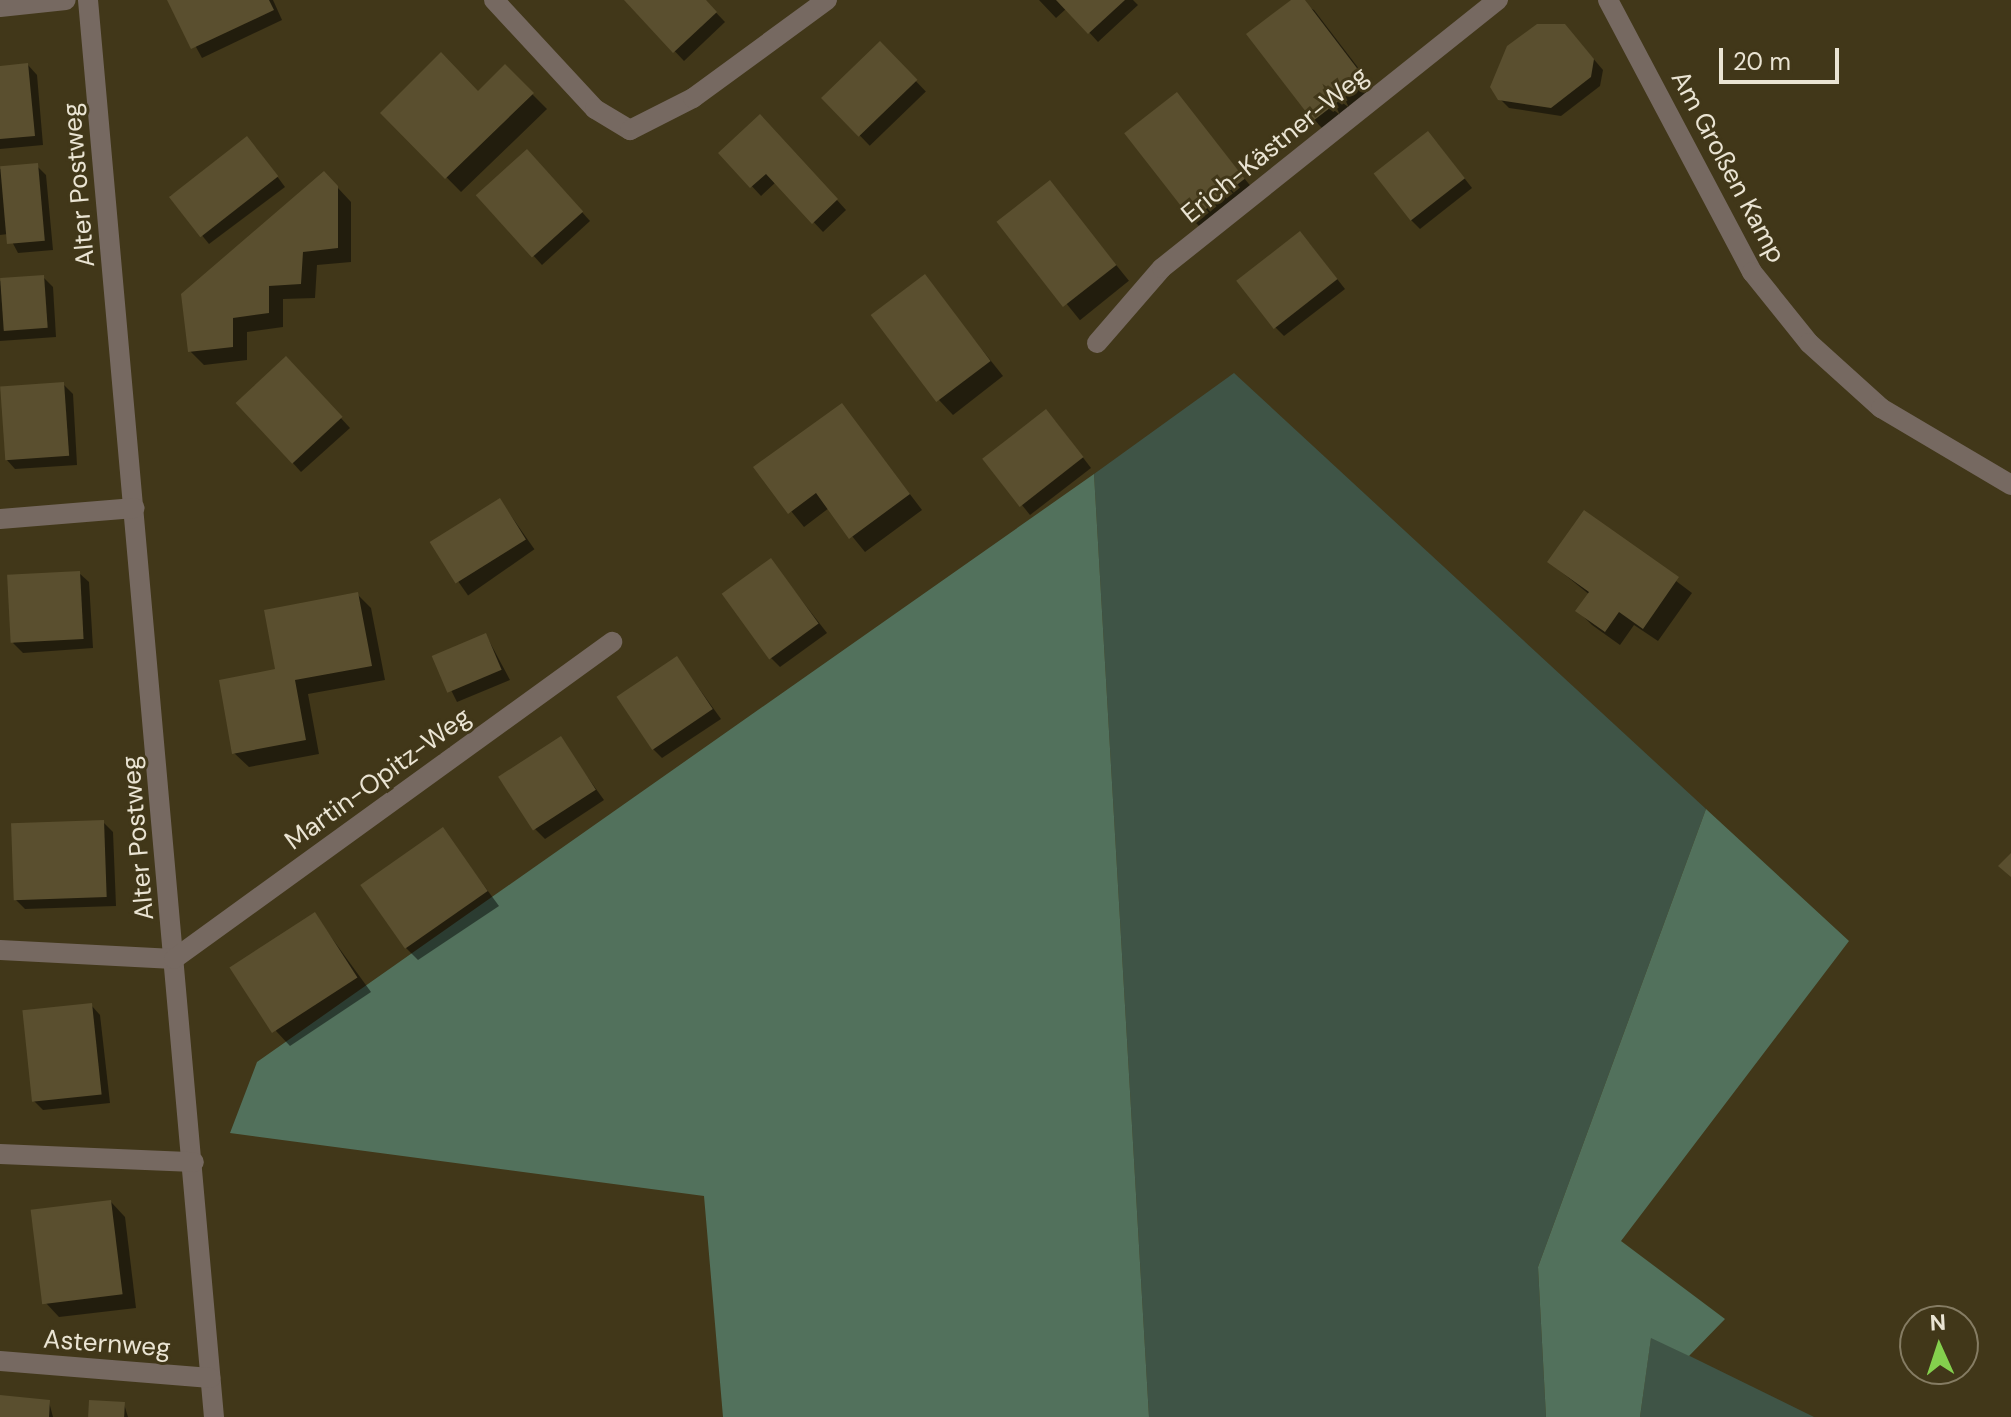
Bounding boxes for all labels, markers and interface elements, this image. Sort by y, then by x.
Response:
scale bar [1723,32,1843,82]
text: 20 m [1733,46,1791,77]
street label: Erich-Kästner-Weg [1175,60,1375,230]
street label: Am Großen Kamp [1664,66,1792,268]
street label: Alter Postweg [56,101,102,269]
street label: Martin-Opitz-Weg [279,701,477,857]
street label: Alter Postweg [115,754,161,922]
north arrow [1899,1305,1979,1385]
text: N [1929,1308,1947,1337]
street label: Asternweg [42,1324,172,1364]

